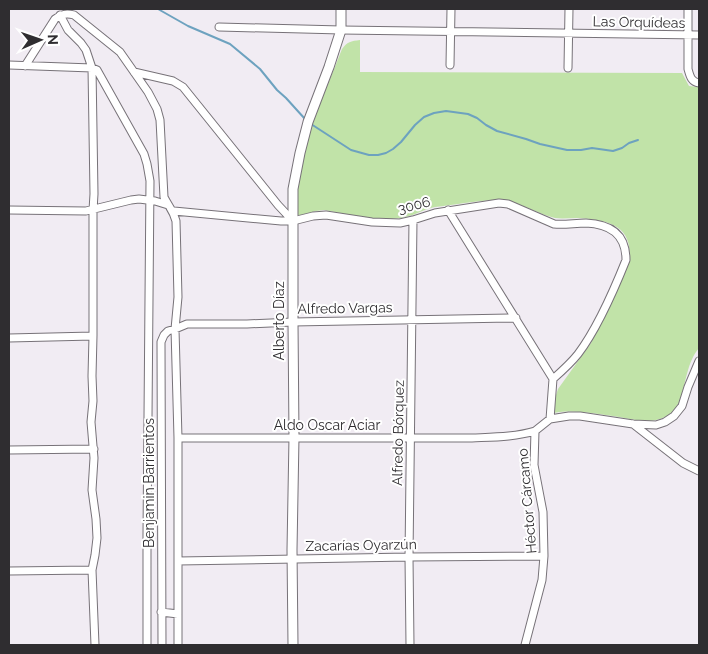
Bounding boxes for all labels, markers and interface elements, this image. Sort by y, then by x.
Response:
street label: Las Orquídeas [593,13,686,31]
north arrow [15,15,65,65]
text: N [45,34,61,45]
street label: 3006 [396,193,432,217]
street label: Alberto Díaz [271,281,287,361]
street label: Alfredo Vargas [297,299,393,317]
street label: Alfredo Bórquez [389,380,407,486]
street label: Aldo Oscar Aciar [274,417,380,433]
street label: Benjamin Barrientos [141,418,157,548]
street label: Héctor Cárcamo [514,448,540,554]
street label: Zacarías Oyarzún [305,536,417,554]

